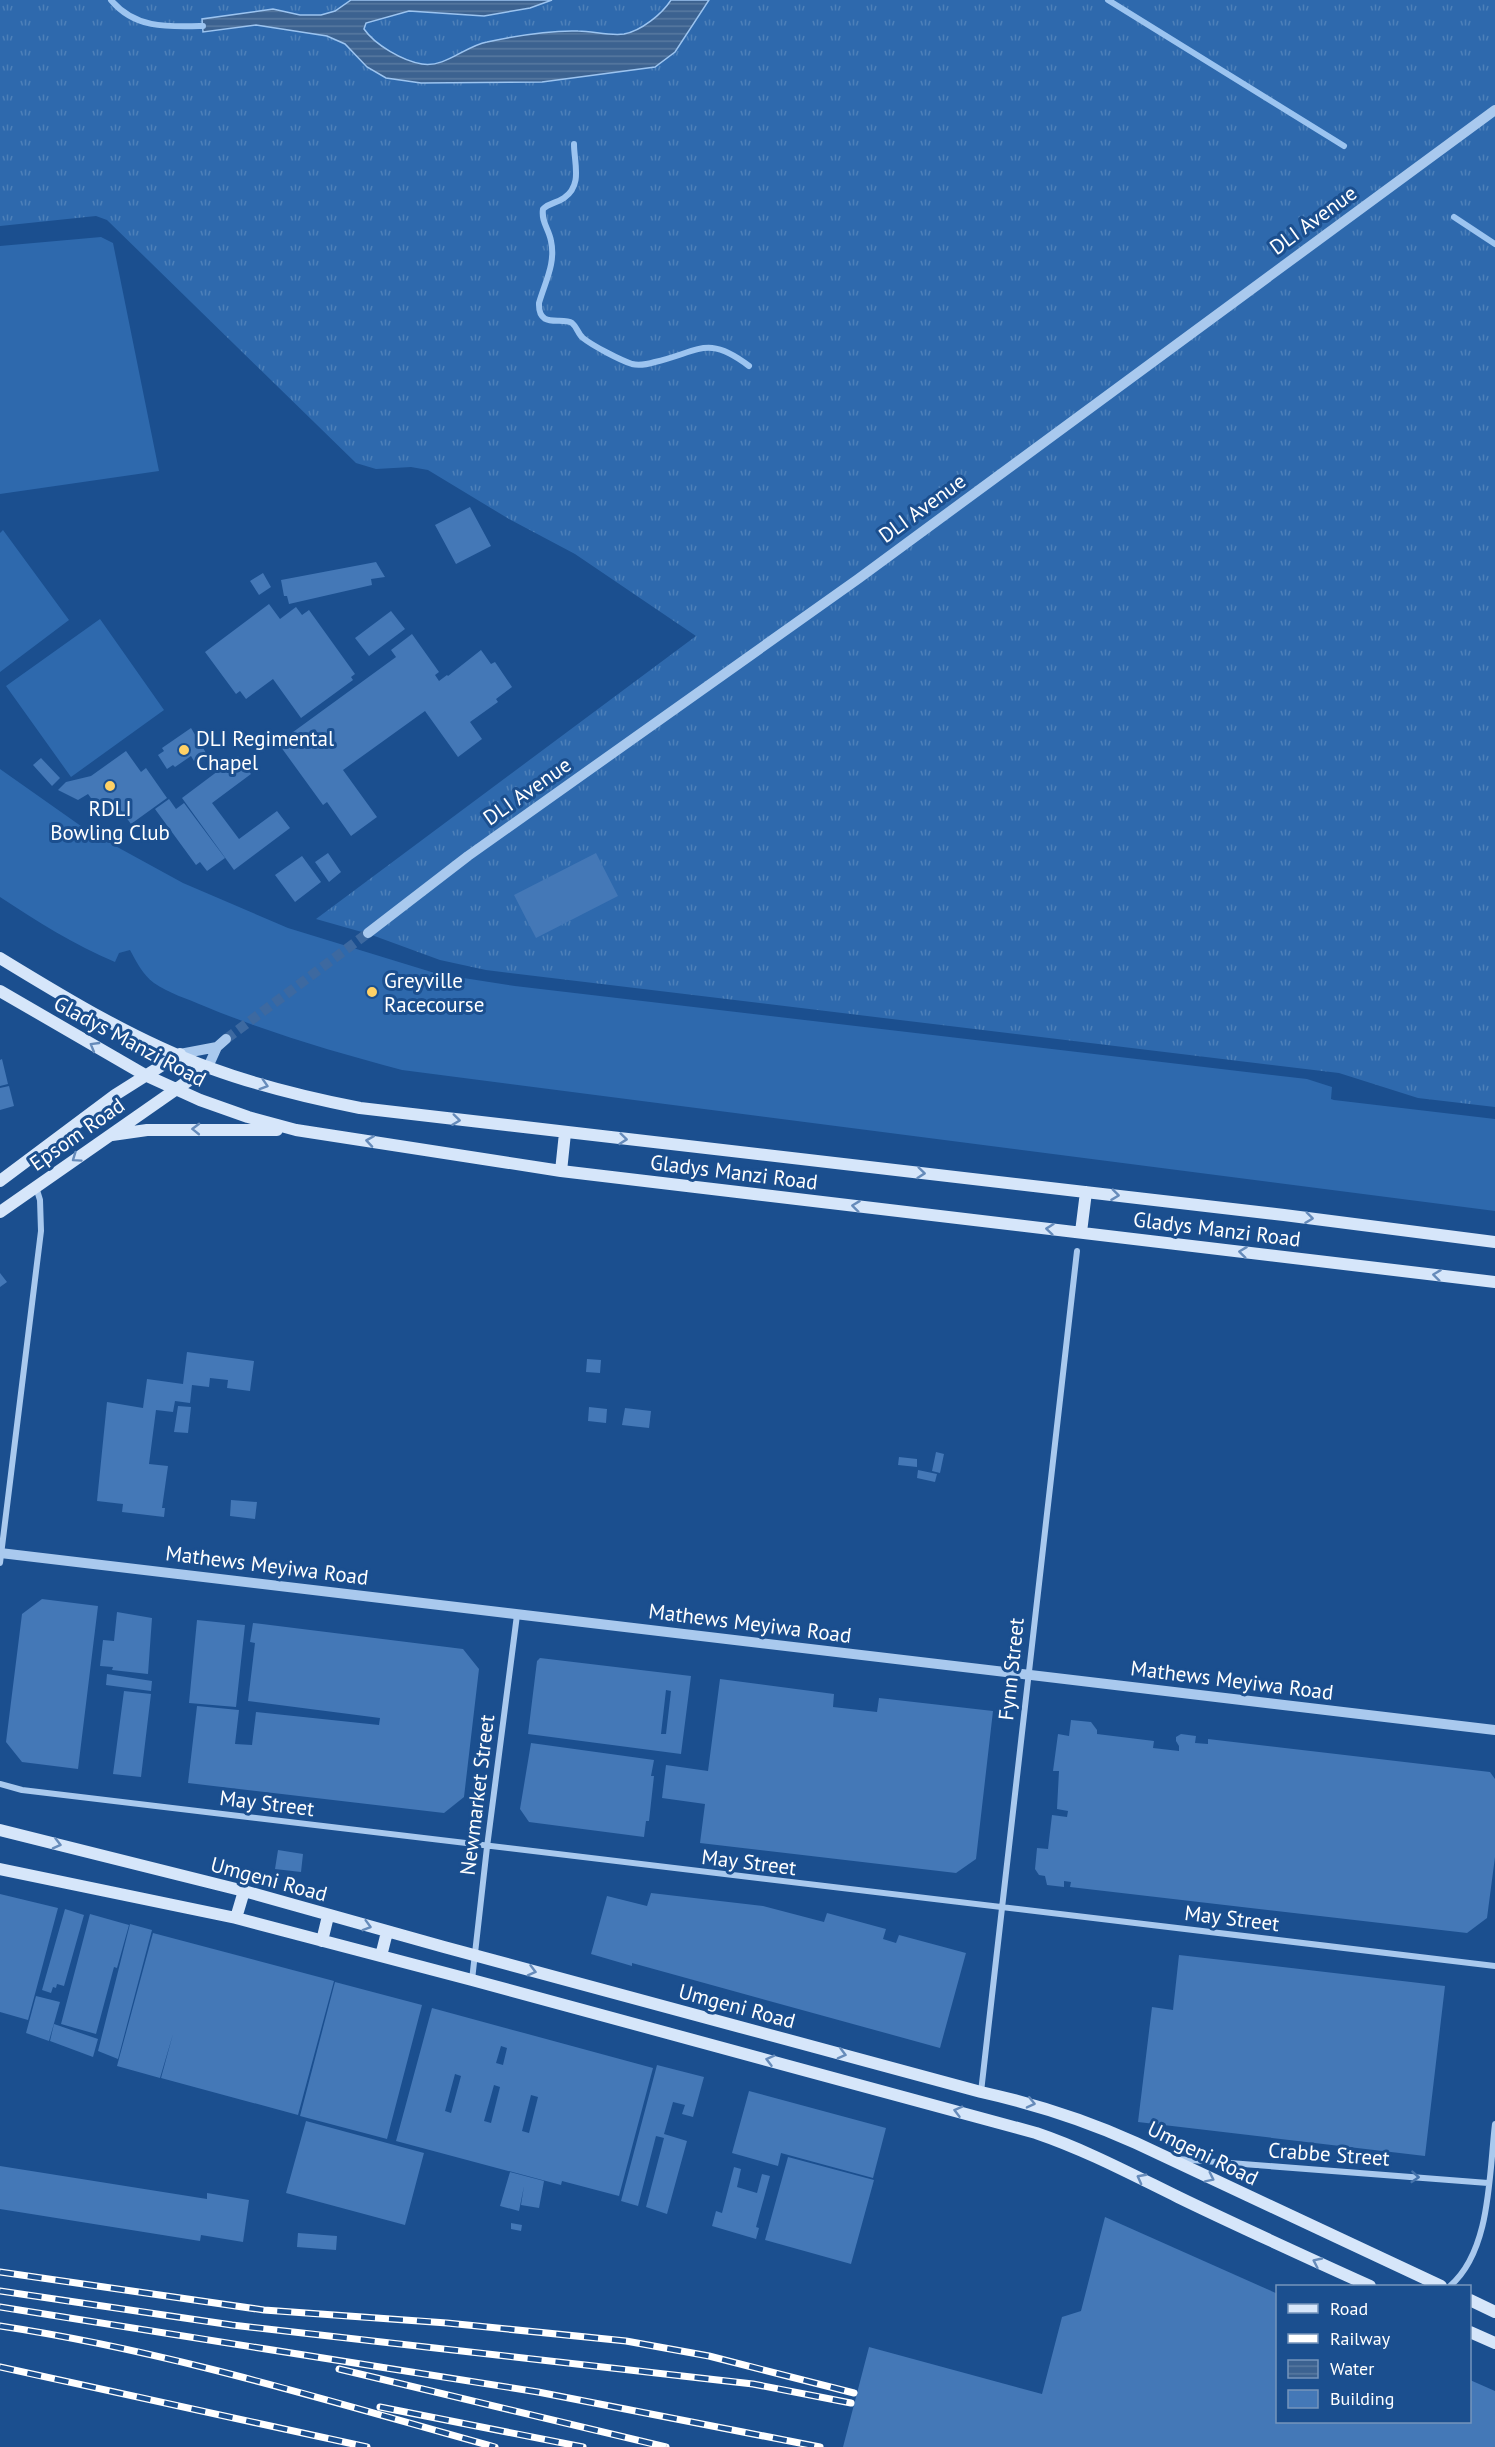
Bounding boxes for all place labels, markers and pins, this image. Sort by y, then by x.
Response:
place label: DLI Regimental Chapel [196,725,334,776]
marker: DLI Regimental Chapel [177,743,191,757]
marker: RDLI Bowling Club [103,779,117,793]
place label: RDLI Bowling Club [50,795,170,846]
place label: Greyville Racecourse [384,967,484,1018]
marker: Greyville Racecourse [365,985,379,999]

